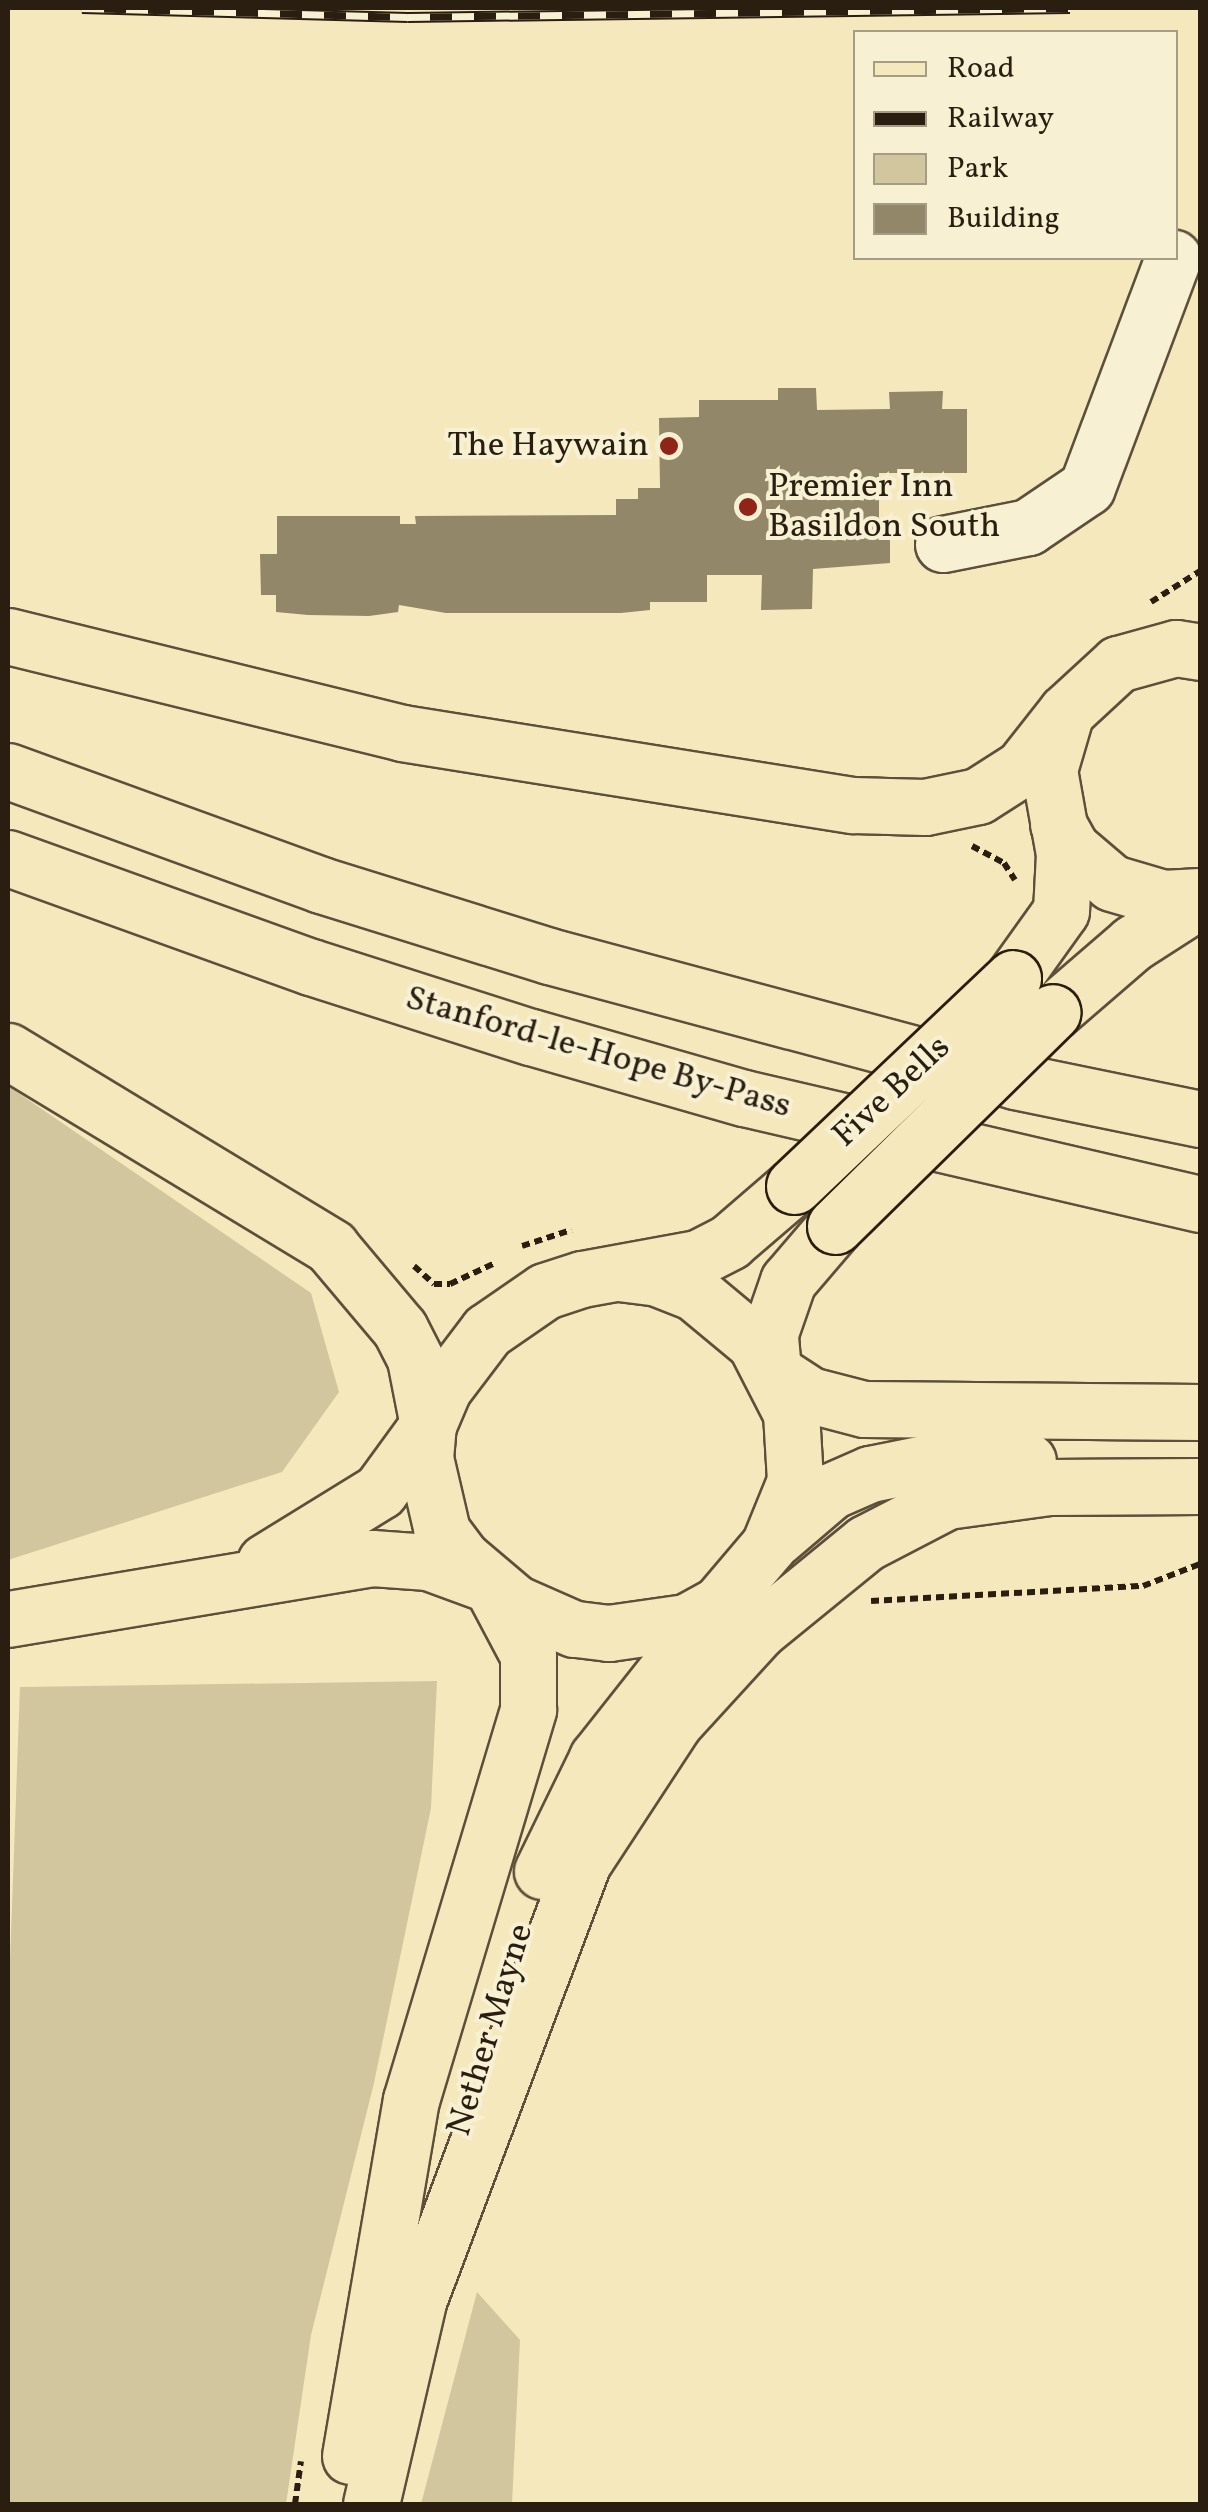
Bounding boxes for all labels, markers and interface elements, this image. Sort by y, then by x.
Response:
legend [853,30,1178,260]
text: Road [947,48,1015,90]
text: Railway [947,98,1054,140]
text: Park [947,148,1008,190]
text: Building [947,198,1060,240]
place label: The Haywain [447,425,649,467]
marker: The Haywain [658,435,680,457]
place label: Premier Inn Basildon South [768,466,1000,548]
marker: Premier Inn Basildon South [737,496,759,518]
street label: Stanford-le-Hope By-Pass [401,978,795,1128]
street label: Five Bells [825,1027,959,1157]
street label: Nether Mayne [439,1919,543,2141]

